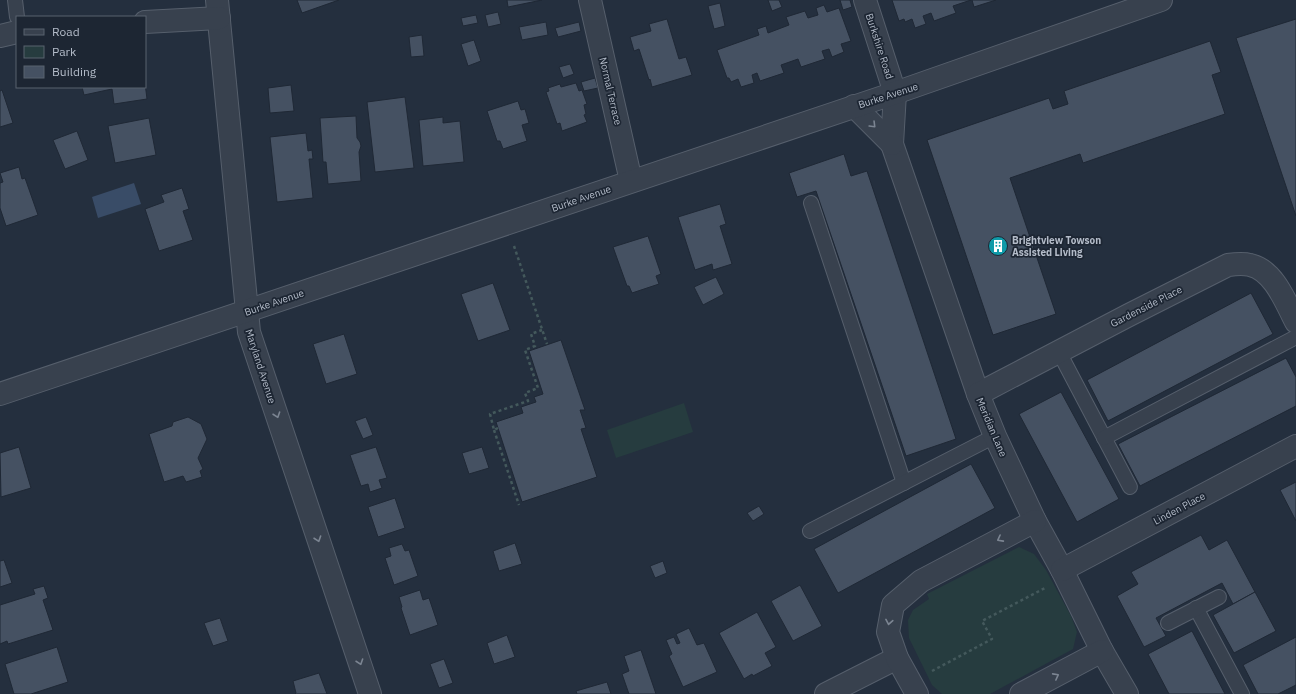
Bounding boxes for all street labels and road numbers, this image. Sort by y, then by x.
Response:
street label: Burkshire Road [863,12,896,81]
street label: Normal Terrace [596,56,625,127]
street label: Burke Avenue [857,80,920,111]
street label: Burke Avenue [550,182,613,215]
street label: Gardenside Place [1108,283,1185,330]
street label: Burke Avenue [243,286,306,319]
street label: Maryland Avenue [242,327,279,406]
street label: Meridian Lane [973,396,1010,459]
street label: Linden Place [1151,489,1208,528]

